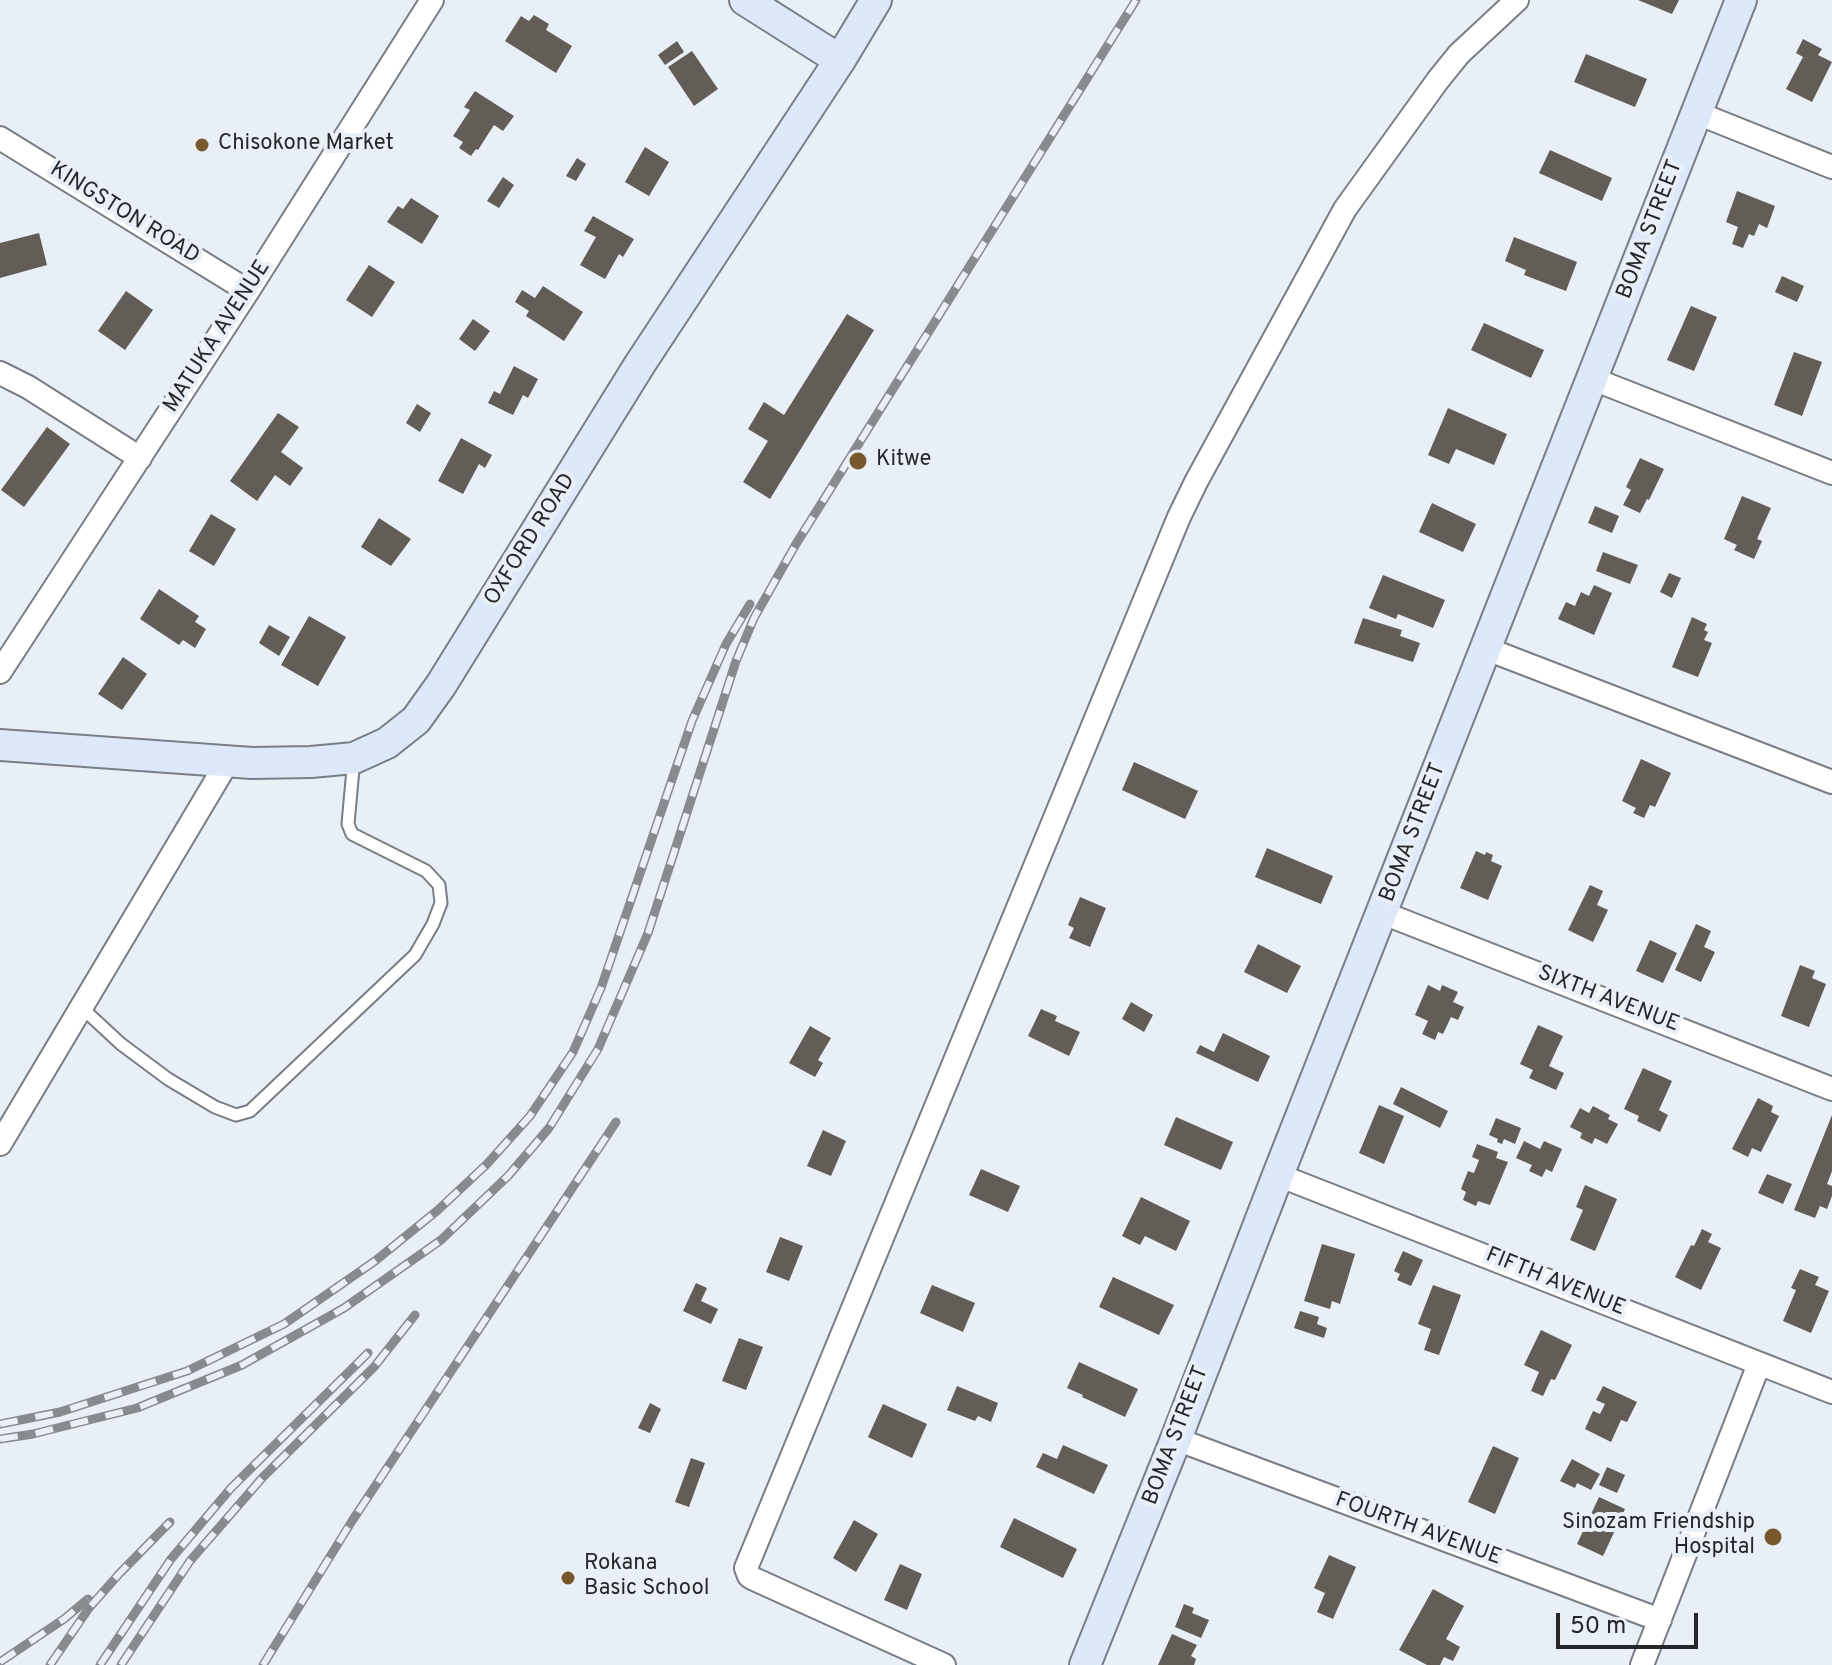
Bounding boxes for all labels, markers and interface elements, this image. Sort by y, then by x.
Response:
place label: Chisokone Market [218,132,394,158]
marker: Chisokone Market [193,136,211,154]
street label: KINGSTON ROAD [44,157,204,271]
street label: BOMA STREET [1612,157,1690,303]
street label: MATUKA AVENUE [159,256,277,418]
place label: Kitwe [876,448,931,474]
marker: Kitwe [847,450,869,472]
street label: OXFORD ROAD [480,469,582,611]
street label: BOMA STREET [1375,760,1453,906]
street label: SIXTH AVENUE [1533,961,1683,1039]
street label: FIFTH AVENUE [1481,1243,1629,1323]
street label: BOMA STREET [1138,1363,1216,1509]
street label: FOURTH AVENUE [1331,1488,1505,1572]
place label: Sinozam Friendship Hospital [1562,1511,1755,1562]
marker: Sinozam Friendship Hospital [1762,1526,1784,1548]
place label: Rokana Basic School [584,1552,709,1604]
marker: Rokana Basic School [559,1569,577,1587]
scale bar [1560,1597,1702,1647]
text: 50 m [1570,1612,1626,1642]

